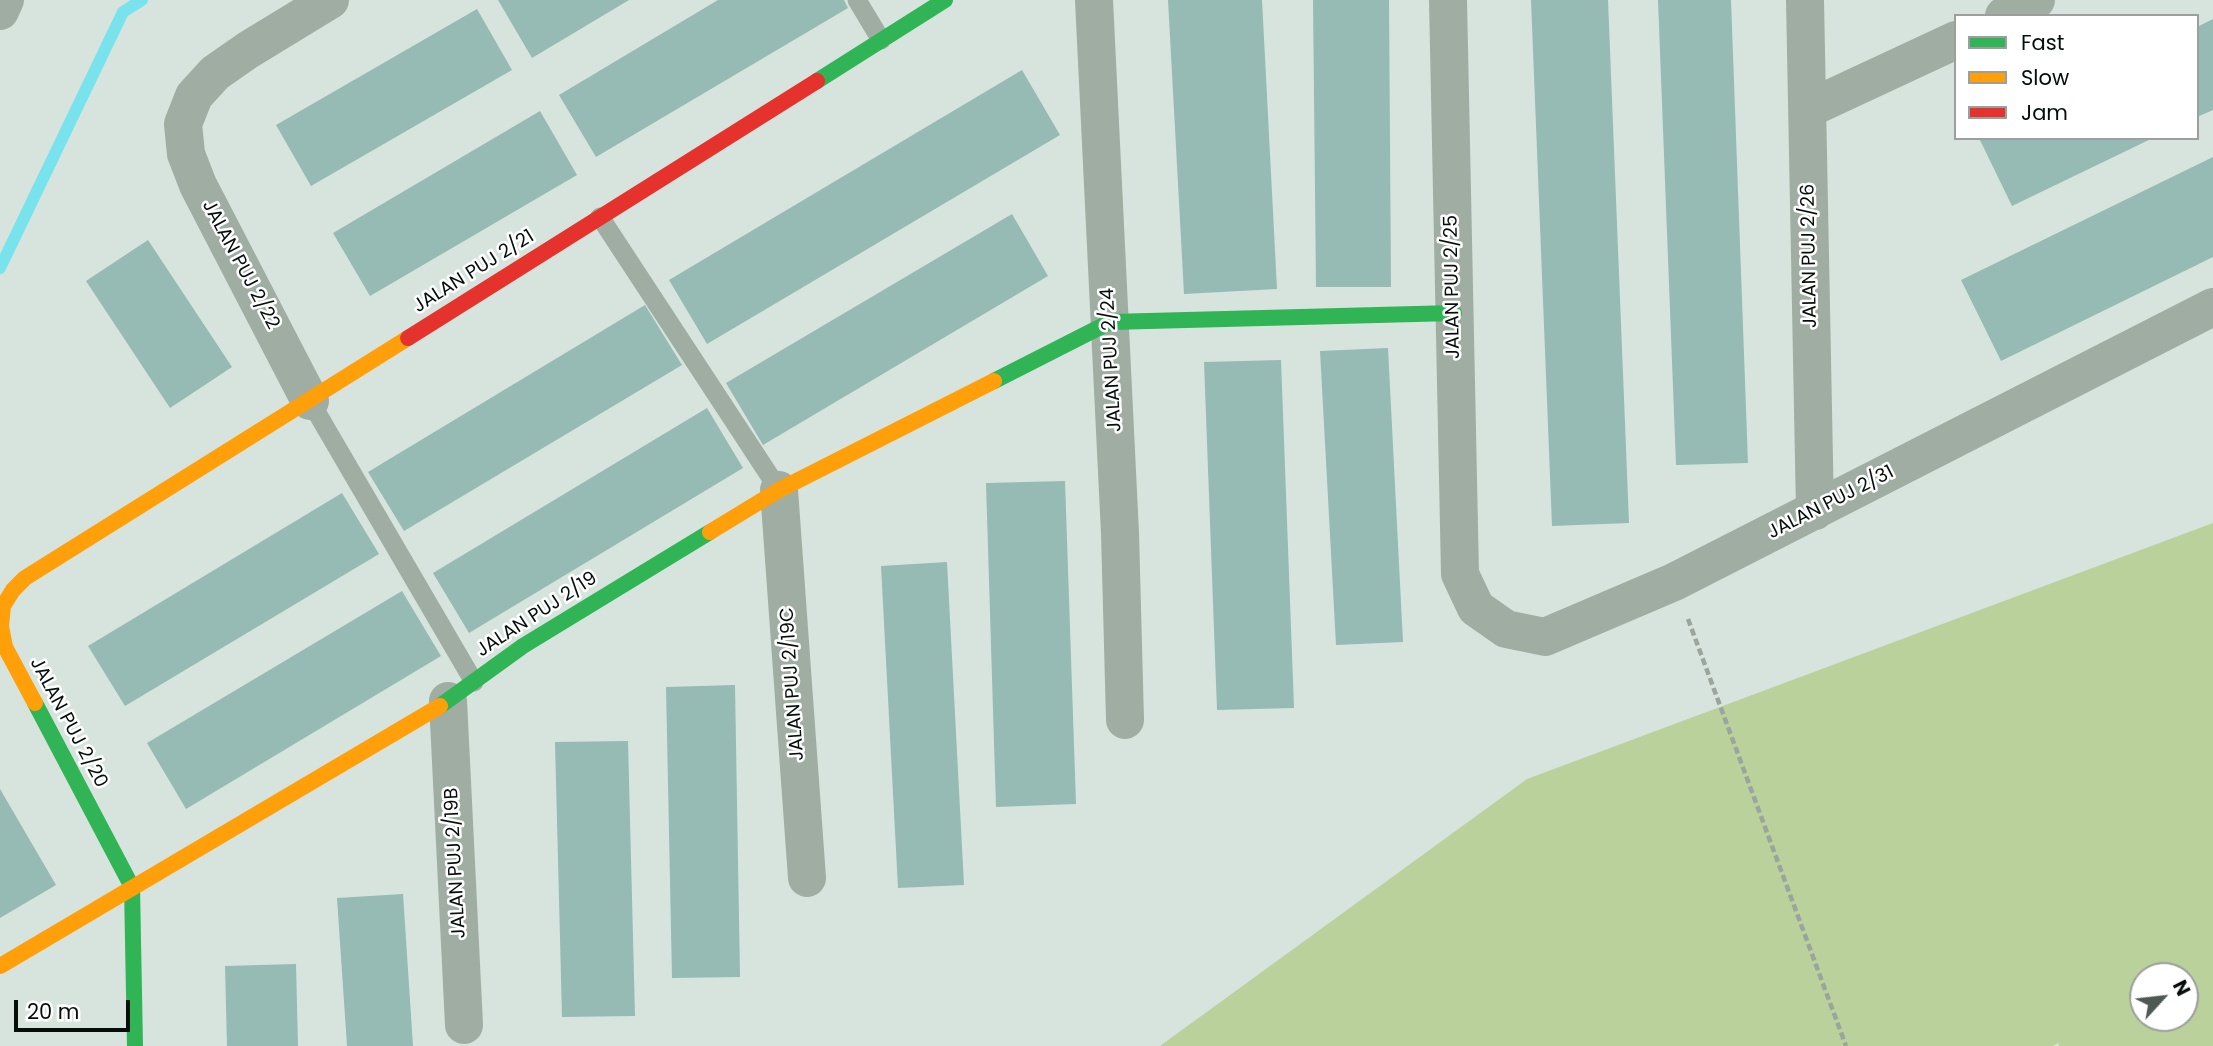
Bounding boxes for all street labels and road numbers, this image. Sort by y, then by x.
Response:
street label: JALAN PUJ 2/26 [1797,184,1823,328]
street label: JALAN PUJ 2/22 [196,196,284,334]
street label: JALAN PUJ 2/25 [1440,215,1466,359]
street label: JALAN PUJ 2/21 [409,226,539,318]
street label: JALAN PUJ 2/24 [1097,287,1127,433]
street label: JALAN PUJ 2/31 [1764,461,1898,545]
street label: JALAN PUJ 2/19 [472,568,602,662]
street label: JALAN PUJ 2/19C [776,606,810,762]
street label: JALAN PUJ 2/20 [24,654,112,792]
street label: JALAN PUJ 2/19B [441,787,471,939]

